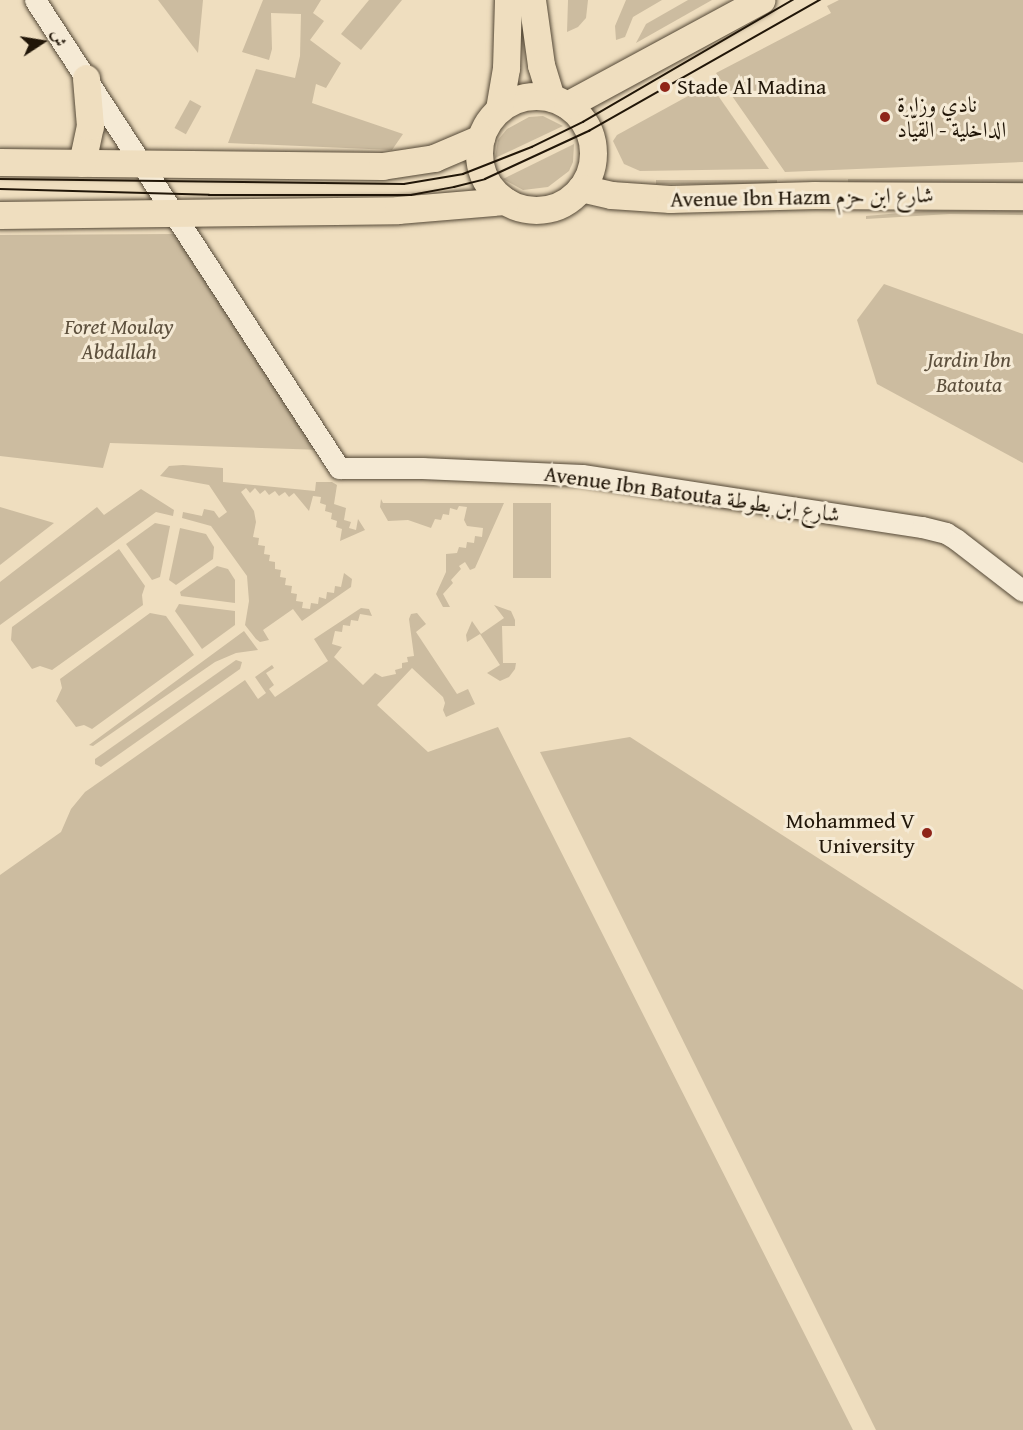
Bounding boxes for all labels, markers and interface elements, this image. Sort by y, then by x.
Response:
north arrow [12,12,72,72]
text: ش [46,28,73,49]
place label: Stade Al Madina [677,74,826,100]
marker: Stade Al Madina [658,80,672,94]
place label: نادي وزارة الداخلية - القيّاد [897,91,1006,142]
marker: نادي وزارة الداخلية - القيّاد [878,110,892,124]
street label: Avenue Ibn Hazm شارع ابن حزم [670,182,934,212]
park label: Foret Moulay Abdallah [64,313,174,364]
park label: Jardin Ibn Batouta [927,346,1011,398]
street label: Avenue Ibn Batouta شارع ابن بطوطة [542,460,842,528]
place label: Mohammed V University [786,807,915,858]
marker: Mohammed V University [920,826,934,840]

